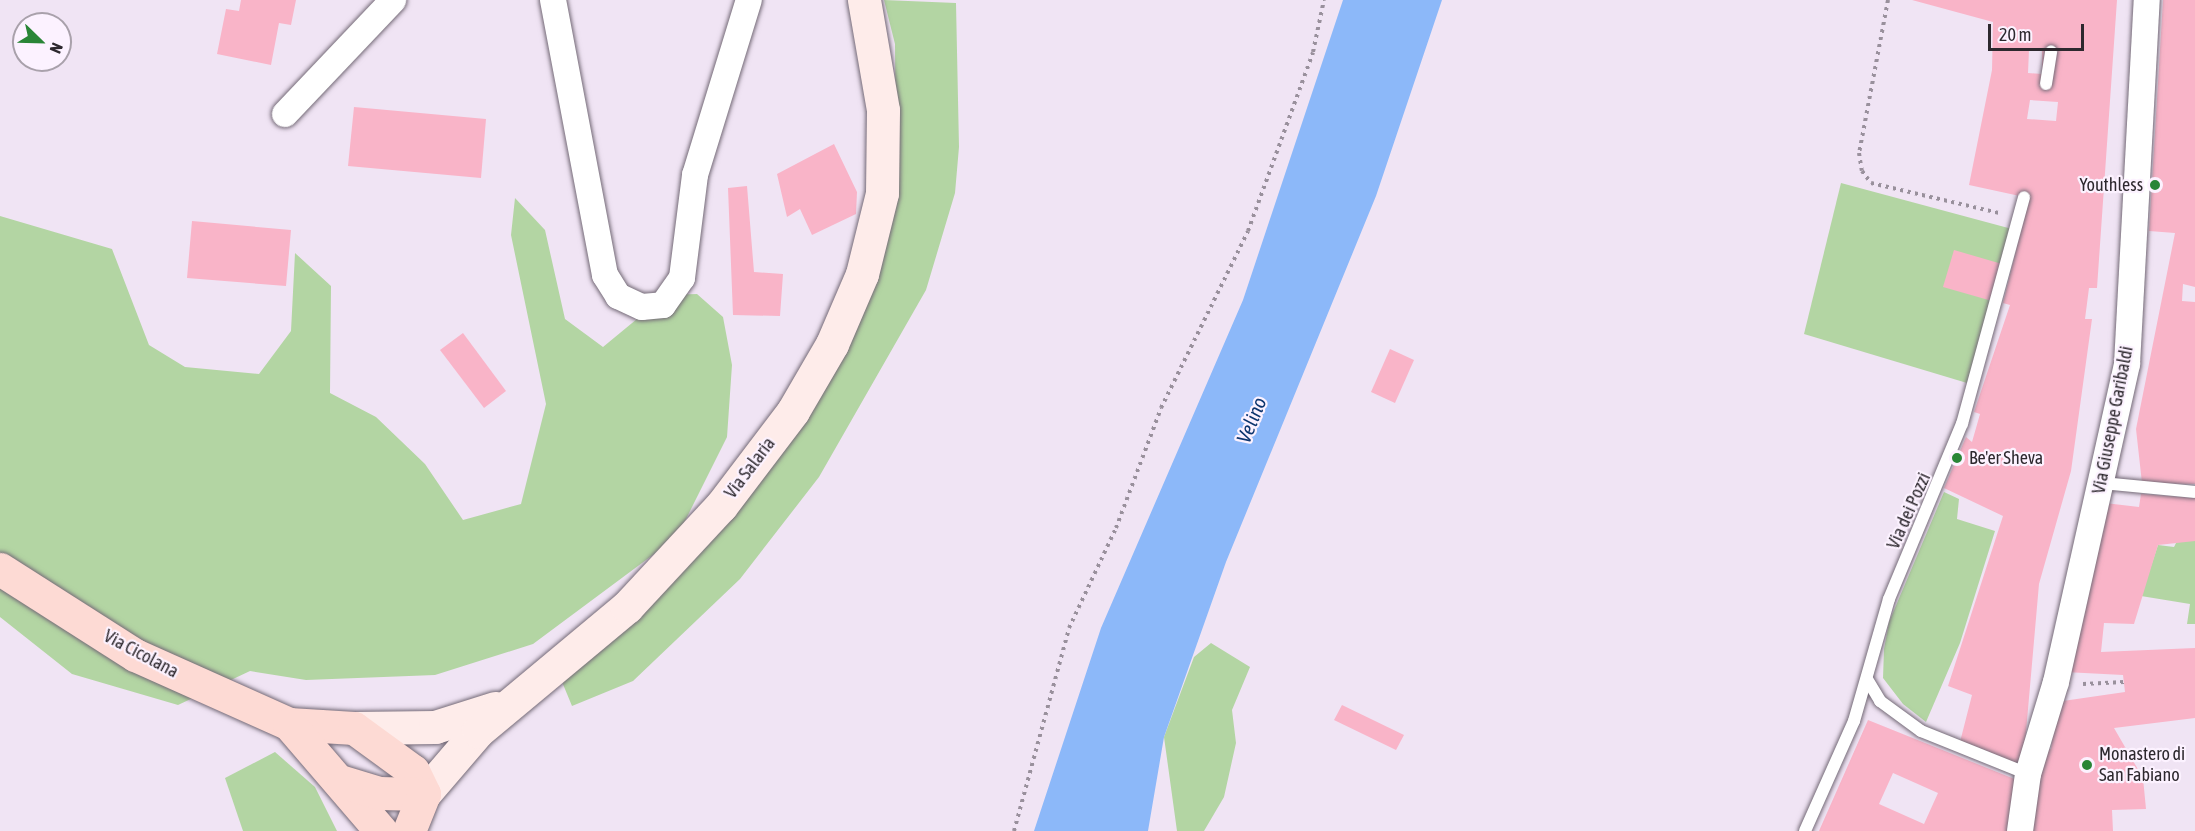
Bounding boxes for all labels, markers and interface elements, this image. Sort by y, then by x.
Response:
north arrow [12,12,72,72]
scale bar [1991,12,2087,50]
text: 20 m [1999,24,2031,45]
text: N [47,40,67,56]
place label: Youthless [2080,174,2143,196]
marker: Youthless [2148,178,2162,192]
street label: Via Giuseppe Garibaldi [2088,344,2138,496]
water label: Velino [1231,394,1271,446]
street label: Via Salaria [720,433,780,503]
place label: Be'er Sheva [1969,447,2043,469]
marker: Be'er Sheva [1950,451,1964,465]
street label: Via dei Pozzi [1883,470,1935,552]
street label: Via Cicolana [100,625,182,683]
place label: Monastero di San Fabiano [2099,744,2185,786]
marker: Monastero di San Fabiano [2080,758,2094,772]

